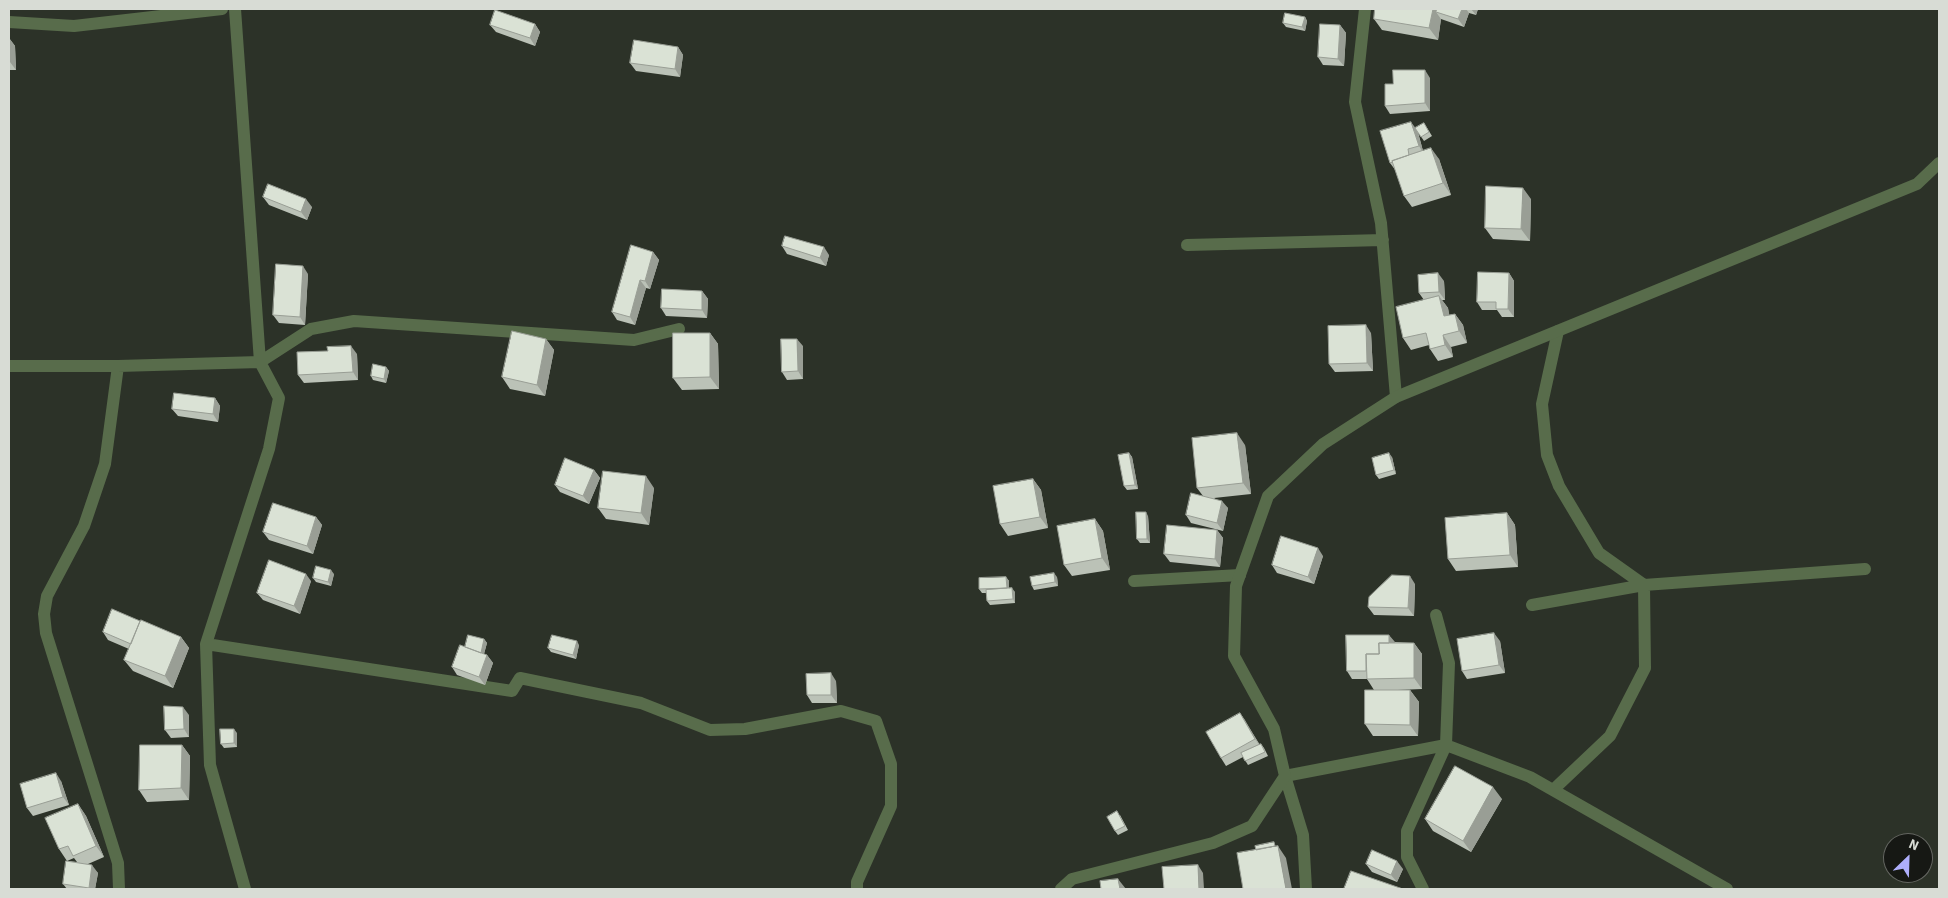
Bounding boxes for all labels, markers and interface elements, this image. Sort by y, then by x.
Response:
north arrow [1883,833,1933,883]
text: N [1905,834,1922,856]

